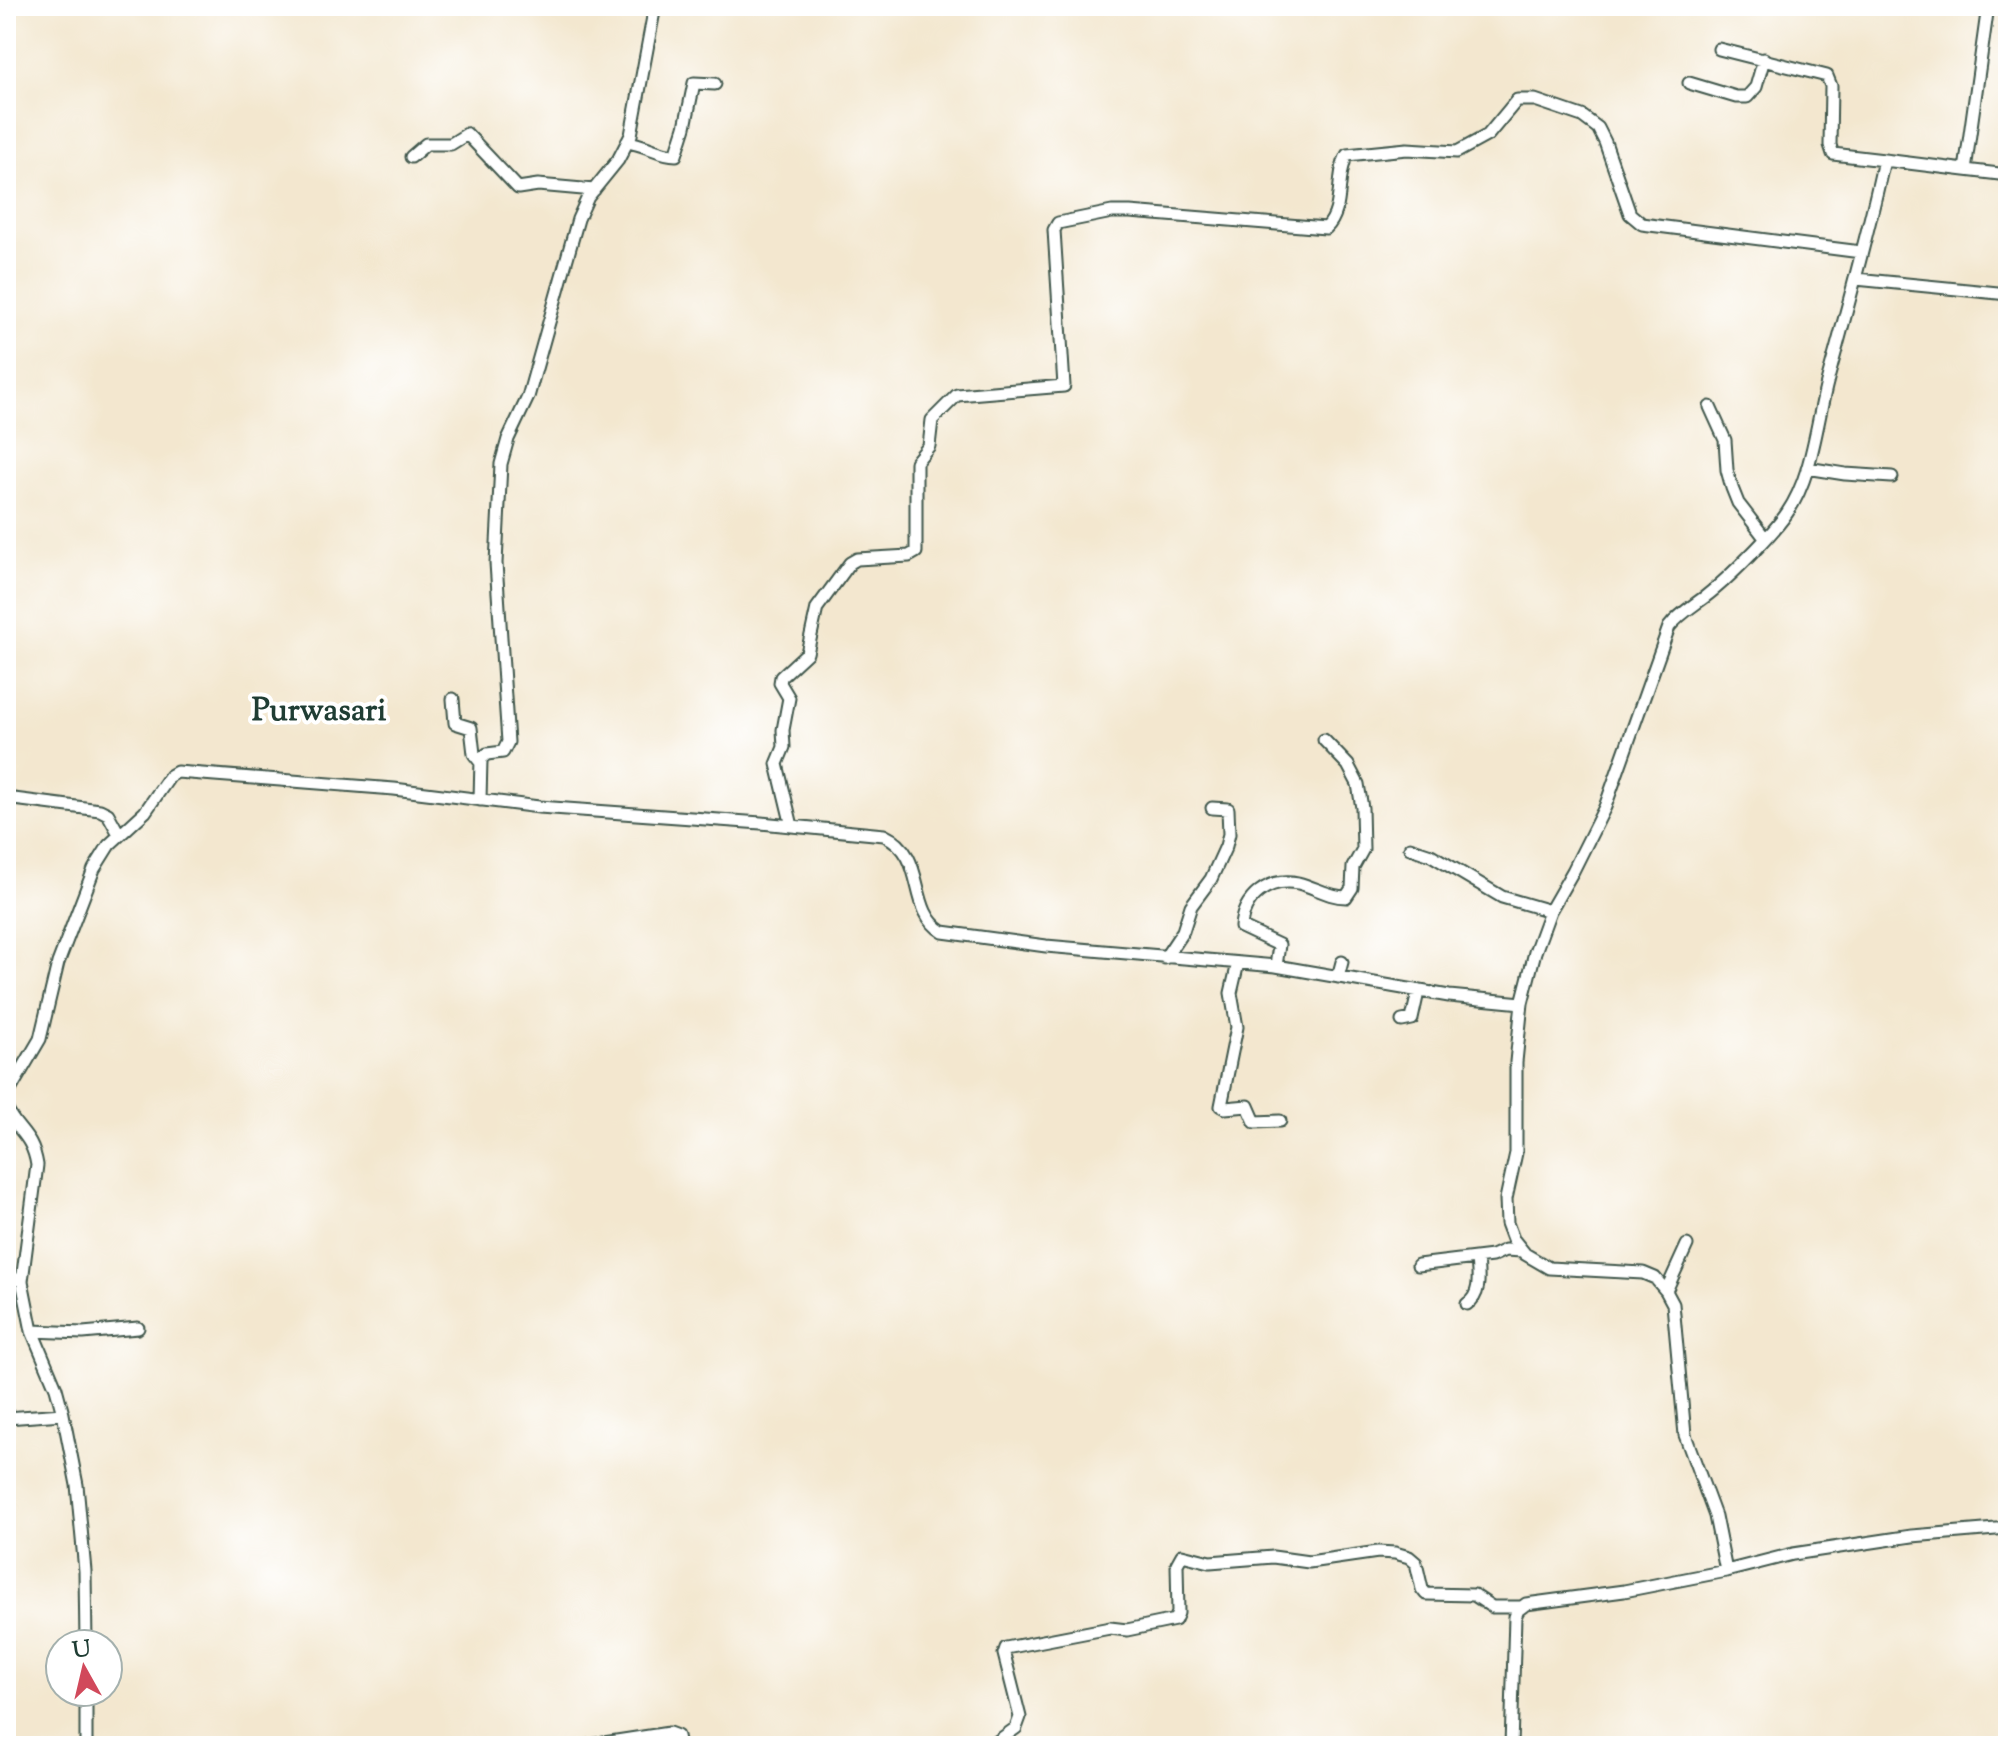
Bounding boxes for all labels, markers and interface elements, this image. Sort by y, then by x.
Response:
district label: Purwasari [252,689,386,735]
north arrow [44,1628,124,1708]
text: U [71,1634,93,1668]

